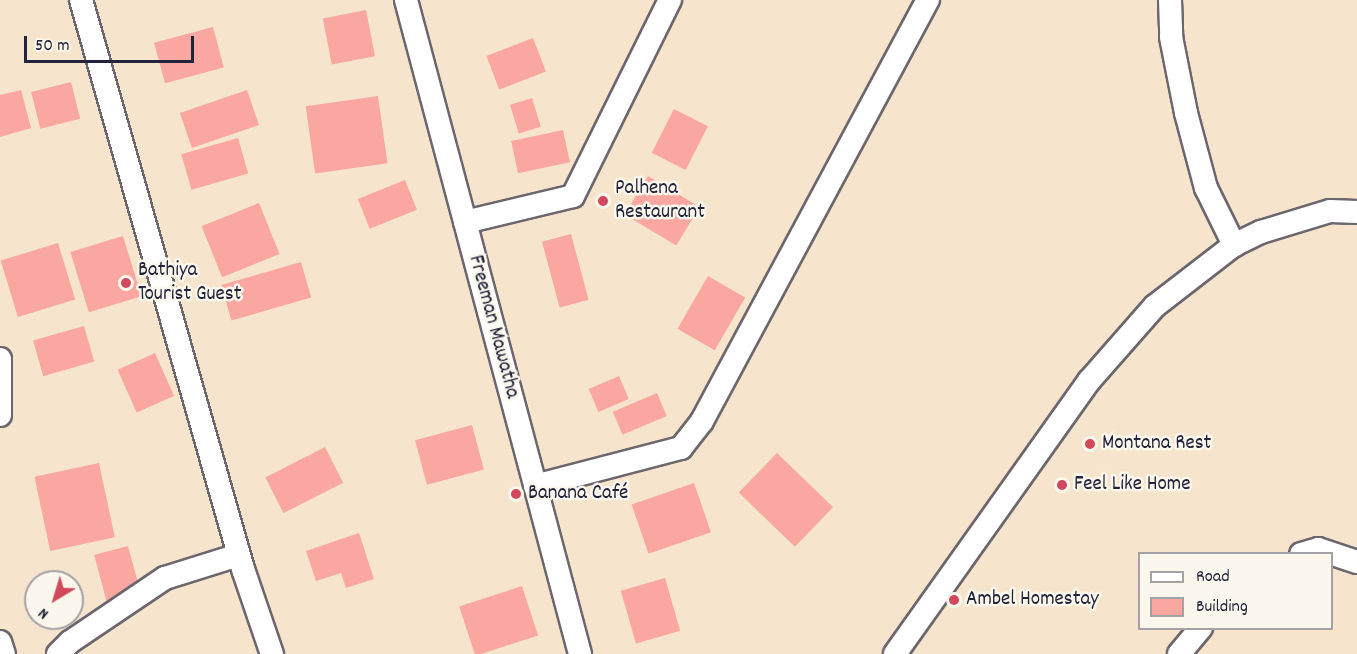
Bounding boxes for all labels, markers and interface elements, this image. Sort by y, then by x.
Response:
scale bar [27,24,196,62]
text: 50 m [35,34,70,59]
place label: Palhena Restaurant [615,176,705,226]
marker: Palhena Restaurant [596,194,610,208]
street label: Freeman Mawatha [462,253,524,401]
place label: Bathiya Tourist Guest [138,258,241,308]
marker: Bathiya Tourist Guest [119,276,133,290]
place label: Montana Rest [1102,431,1211,457]
marker: Montana Rest [1083,437,1097,451]
place label: Feel Like Home [1074,472,1191,498]
marker: Feel Like Home [1055,478,1069,492]
place label: Banana Café [528,481,628,507]
marker: Banana Café [509,487,523,501]
legend [1138,552,1333,630]
text: Road [1196,565,1230,590]
north arrow [24,570,84,630]
place label: Ambel Homestay [966,587,1099,613]
marker: Ambel Homestay [947,593,961,607]
text: Building [1196,595,1248,620]
text: N [34,602,54,624]

